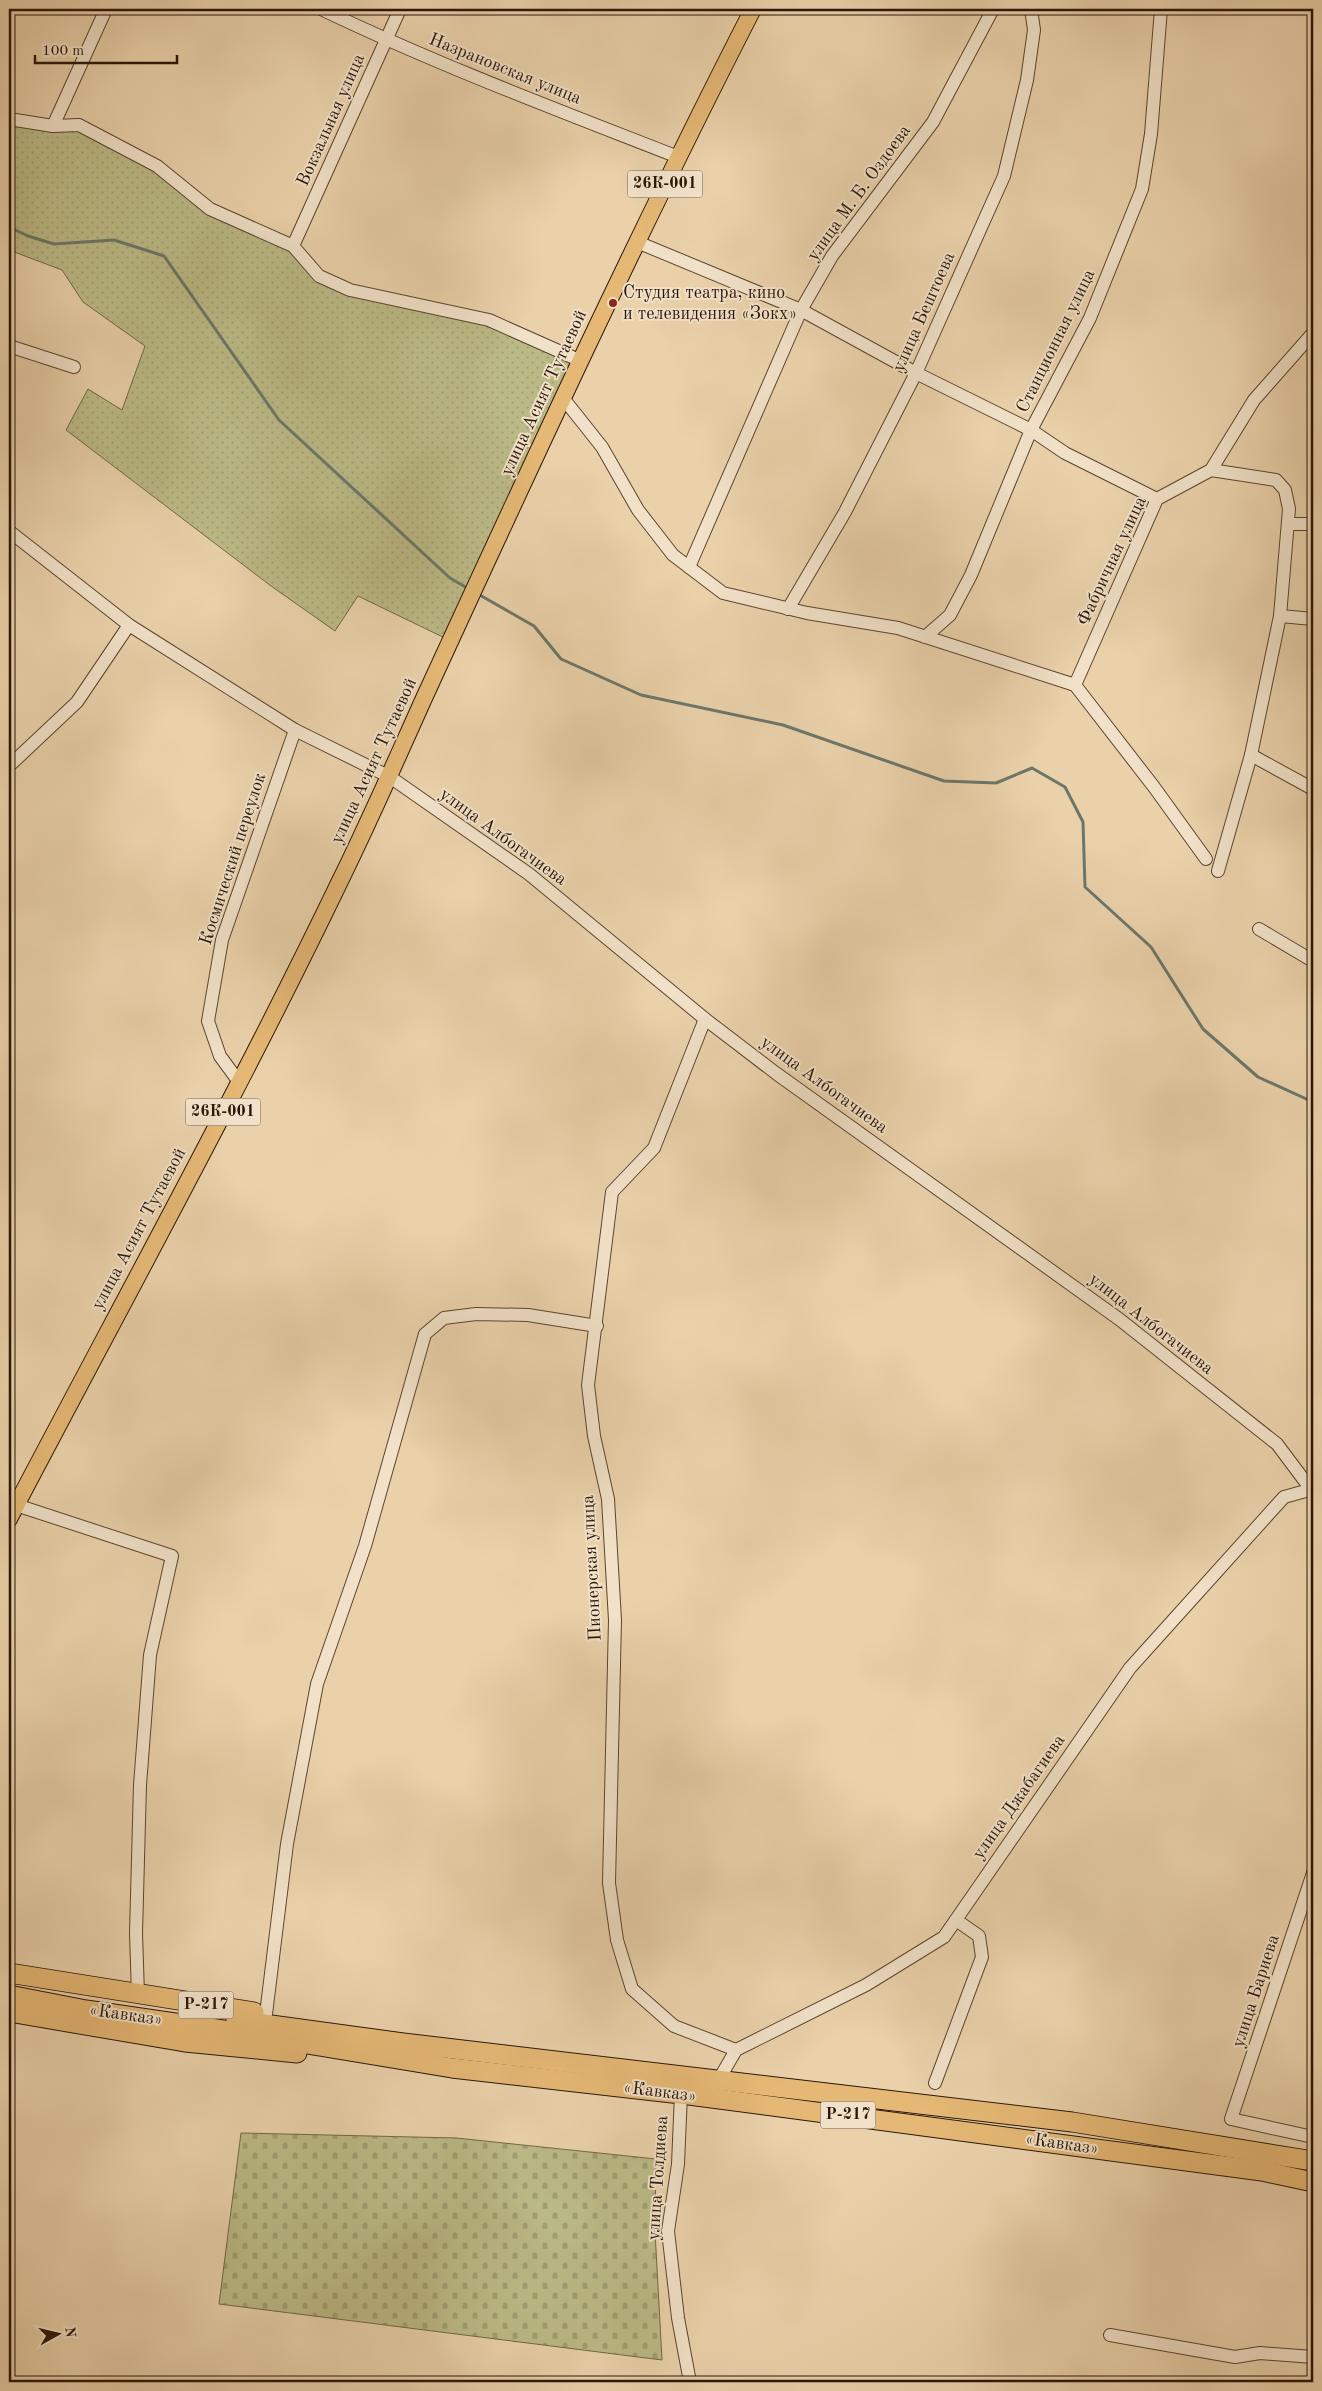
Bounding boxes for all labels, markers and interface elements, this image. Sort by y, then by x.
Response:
street label: Назрановская улица [426,30,584,108]
scale bar [35,32,178,64]
text: 100 m [42,44,84,59]
street label: Вокзальная улица [294,51,368,189]
street label: улица М. Б. Оздоева [804,122,914,264]
road number: 26К-001 [628,170,702,198]
street label: улица Бештоева [890,249,959,375]
street label: Станционная улица [1014,266,1099,415]
place label: Студия театра, кино и телевидения «Зокх» [623,284,797,323]
marker: Студия театра, кино и телевидения «Зокх» [607,297,619,309]
street label: улица Асият Тутаевой [498,307,590,479]
street label: Фабричная улица [1074,494,1150,628]
street label: улица Асият Тутаевой [328,675,420,847]
street label: Космический переулок [197,771,269,947]
street label: улица Албогачиева [436,785,570,889]
street label: улица Албогачиева [757,1033,891,1137]
road number: 26К-001 [186,1098,260,1126]
street label: улица Асият Тутаевой [89,1145,189,1313]
street label: улица Албогачиева [1085,1270,1217,1378]
street label: Пионерская улица [579,1494,605,1642]
street label: улица Джабагиева [969,1731,1069,1863]
street label: улица Бариева [1229,1932,1283,2050]
road number: Р-217 [178,1992,234,2018]
street label: «Кавказ» [88,2001,164,2029]
street label: «Кавказ» [622,2079,698,2105]
road number: Р-217 [820,2102,876,2128]
street label: улица Толдиева [645,2115,671,2241]
street label: «Кавказ» [1024,2130,1100,2158]
north arrow [32,2308,82,2358]
text: N [62,2326,78,2339]

